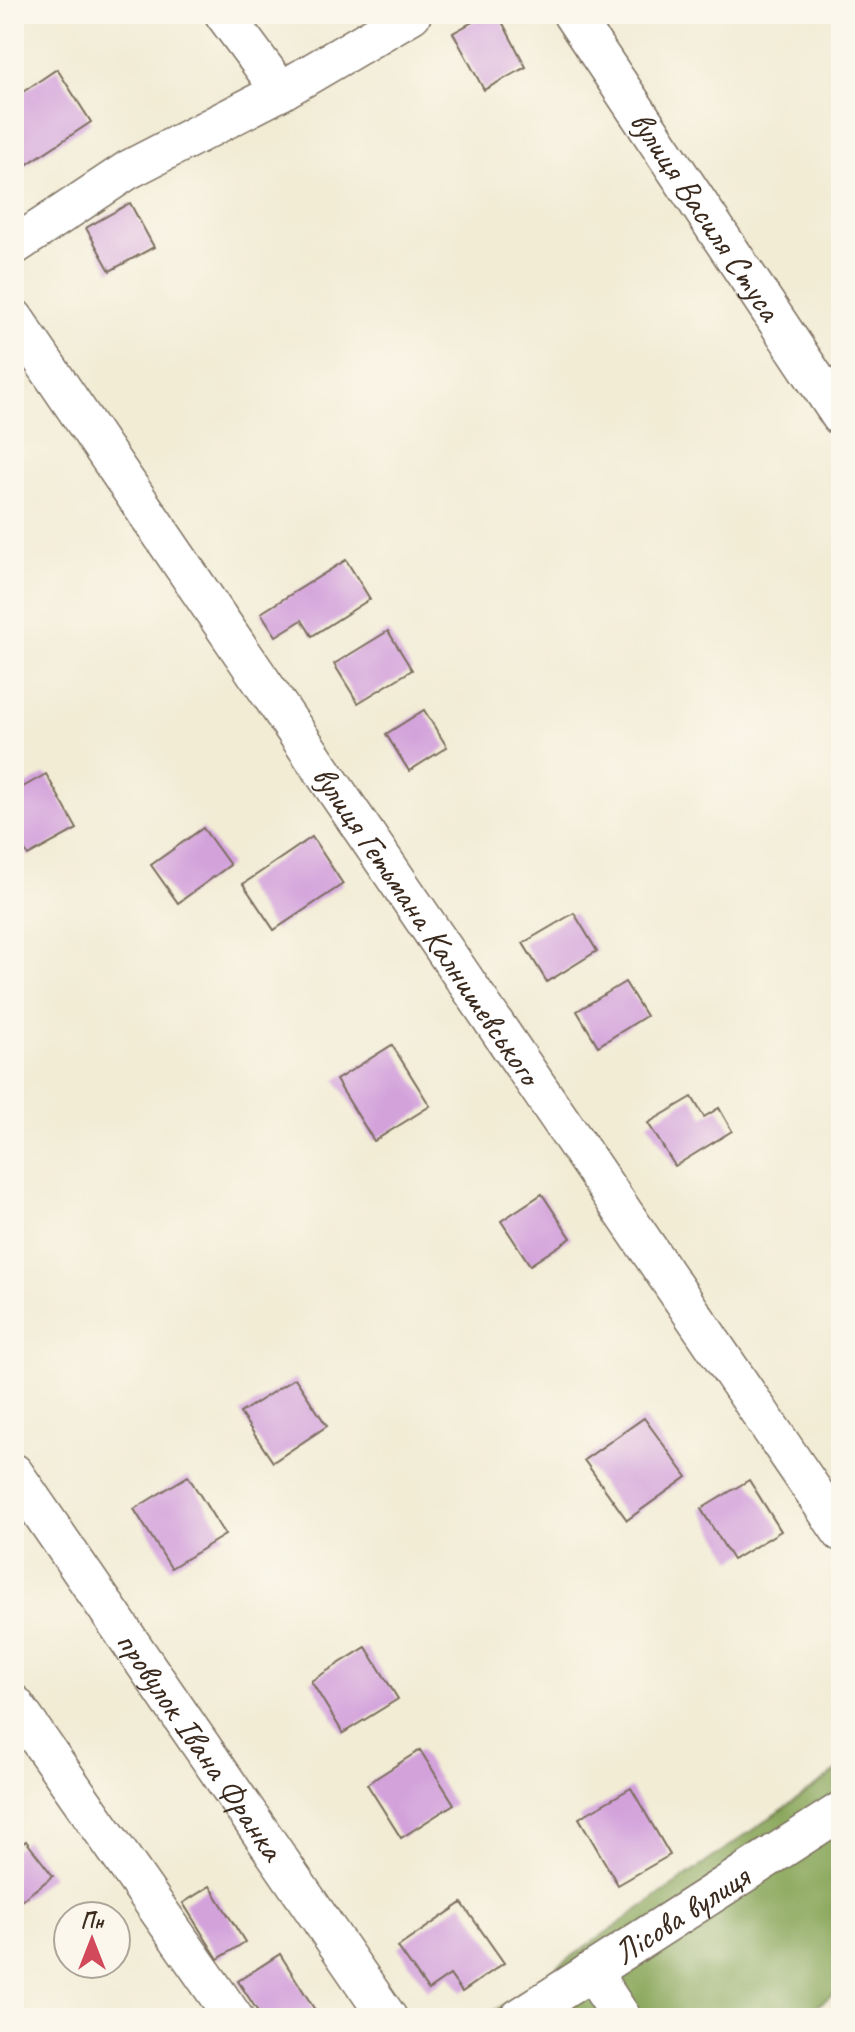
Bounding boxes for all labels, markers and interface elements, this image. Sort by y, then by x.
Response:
street label: вулиця Василя Стуса [621,102,793,331]
street label: вулиця Гетьмана Калнишевського [303,757,553,1096]
street label: провулок Івана Франка [106,1622,295,1870]
street label: Лісова вулиця [605,1854,759,1974]
north arrow [52,1900,132,1980]
text: Пн [80,1907,105,1935]

